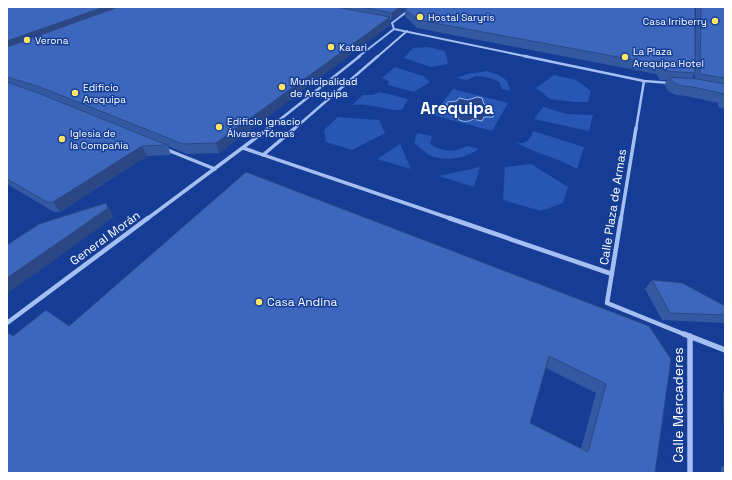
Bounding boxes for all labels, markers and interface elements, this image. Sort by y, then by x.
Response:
place label: Hostal Saryris [428,11,495,24]
marker: Hostal Saryris [415,12,425,22]
place label: Casa Irriberry [643,15,707,28]
marker: Casa Irriberry [710,16,720,26]
place label: Verona [35,34,69,47]
marker: Verona [22,35,32,45]
place label: Katari [339,41,367,54]
marker: Katari [326,42,336,52]
place label: La Plaza Arequipa Hotel [633,45,704,70]
marker: La Plaza Arequipa Hotel [620,52,630,62]
place label: Municipalidad de Arequipa [290,75,357,100]
place label: Edificio Arequipa [83,81,126,106]
marker: Municipalidad de Arequipa [277,82,287,92]
marker: Edificio Arequipa [70,88,80,98]
district label: Arequipa [420,97,494,119]
place label: Edificio Ignacio Álvares Tómas [227,115,301,140]
marker: Edificio Ignacio Álvares Tómas [214,122,224,132]
place label: Iglesia de la Compañia [70,127,129,152]
marker: Iglesia de la Compañia [57,134,67,144]
street label: Calle Plaza de Armas [596,148,630,266]
street label: General Morán [67,207,143,269]
place label: Casa Andina [267,294,338,310]
marker: Casa Andina [254,297,264,307]
street label: Calle Mercaderes [669,347,687,463]

